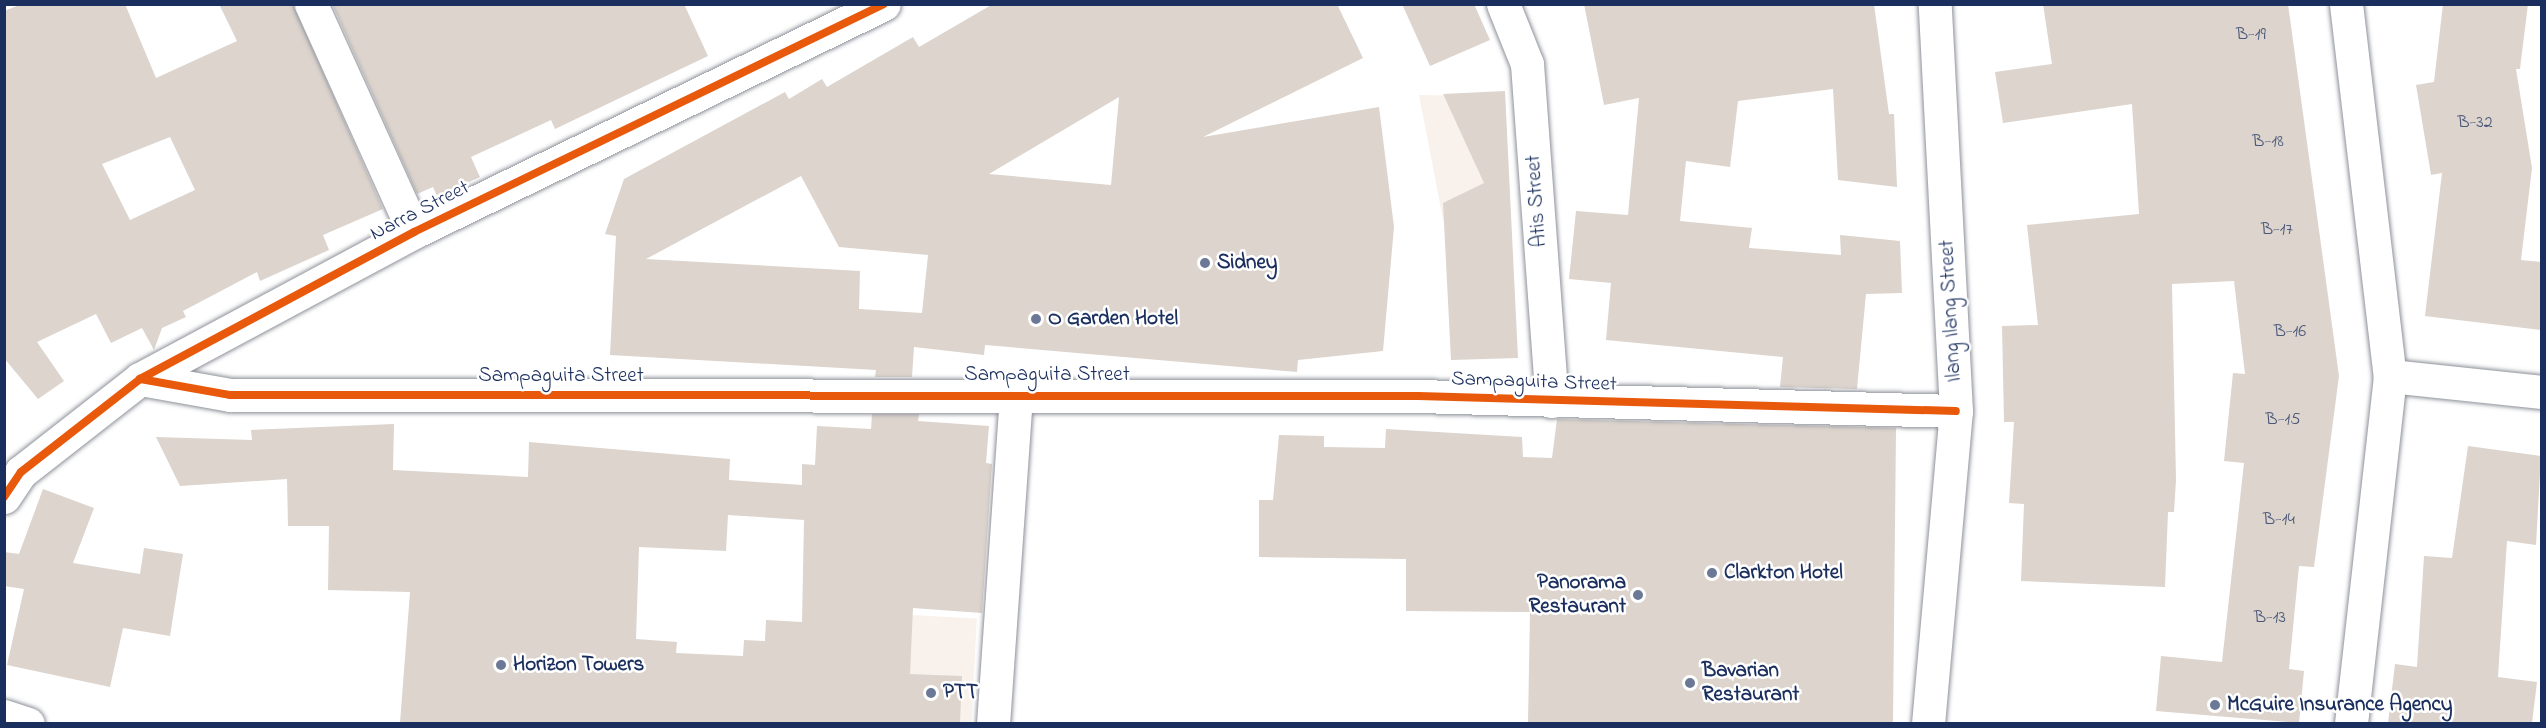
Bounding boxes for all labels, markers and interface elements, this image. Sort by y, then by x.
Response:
house number: B-19 [2236,24,2266,46]
house number: B-32 [2457,112,2493,134]
house number: B-18 [2252,131,2284,153]
street label: Atis Street [1521,154,1553,248]
street label: Narra Street [366,175,474,247]
house number: B-17 [2261,219,2293,241]
street label: Ilang Ilang Street [1935,239,1967,383]
place label: Sidney [1217,250,1278,276]
marker: Sidney [1198,256,1212,270]
place label: O Garden Hotel [1048,306,1178,332]
marker: O Garden Hotel [1029,312,1043,326]
house number: B-16 [2274,321,2306,343]
street label: Sampaguita Street [964,362,1130,388]
street label: Sampaguita Street [478,363,644,389]
street label: Sampaguita Street [1451,367,1617,397]
house number: B-15 [2266,409,2300,431]
house number: B-14 [2263,509,2295,531]
place label: Clarkton Hotel [1724,560,1843,586]
marker: Clarkton Hotel [1705,566,1719,580]
place label: Panorama Restaurant [1529,570,1626,620]
marker: Panorama Restaurant [1631,588,1645,602]
house number: B-13 [2254,607,2286,629]
place label: Horizon Towers [513,652,644,678]
marker: Horizon Towers [494,658,508,672]
place label: Bavarian Restaurant [1702,658,1799,708]
marker: Bavarian Restaurant [1683,676,1697,690]
place label: PTT [943,680,978,706]
marker: PTT [924,686,938,700]
place label: McGuire Insurance Agency [2227,692,2452,718]
marker: McGuire Insurance Agency [2208,698,2222,712]

